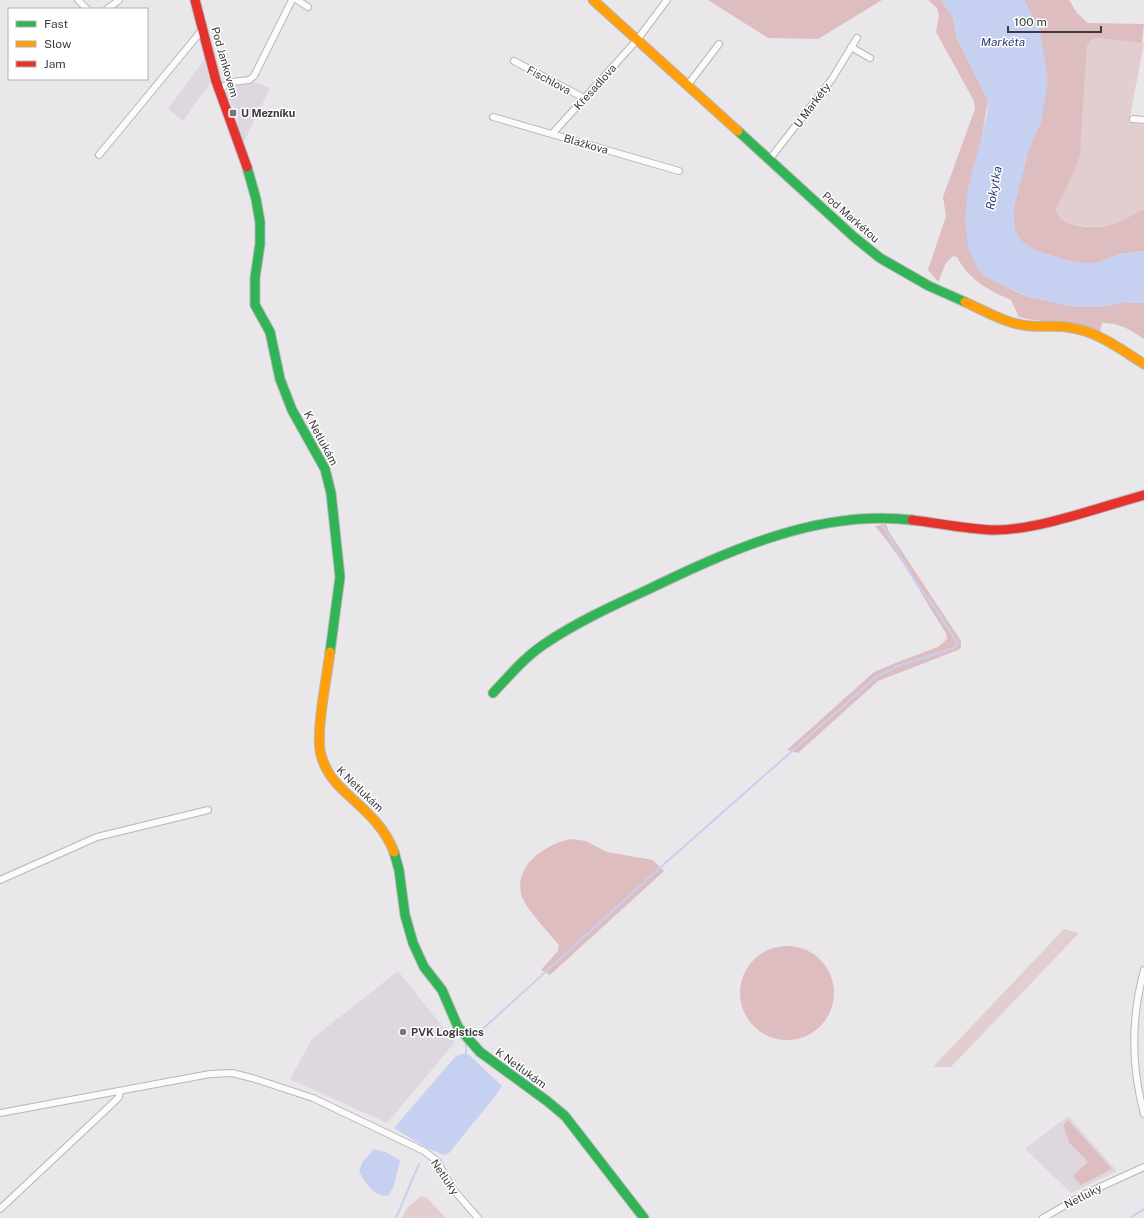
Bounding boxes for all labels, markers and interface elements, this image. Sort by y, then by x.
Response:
legend [8,8,148,80]
scale bar [1008,8,1101,34]
text: 100 m [1014,15,1047,29]
text: Fast [44,17,69,31]
street label: Pod Jankovem [209,26,241,98]
water label: Markéta [981,35,1025,49]
text: Slow [44,37,72,51]
text: Jam [44,57,66,71]
street label: Křesadlova [572,62,618,112]
street label: Fischlova [525,63,573,97]
street label: U Markéty [791,80,833,130]
place label: U Mezníku [241,107,295,119]
marker: U Mezníku [228,108,238,118]
street label: Blažkova [562,132,610,156]
water label: Rokytka [983,165,1005,211]
street label: Pod Markétou [820,189,882,245]
street label: K Netlukám [302,409,340,467]
street label: K Netlukám [334,764,386,814]
place label: PVK Logistics [411,1026,484,1038]
marker: PVK Logistics [398,1027,408,1037]
street label: K Netlukám [493,1046,549,1090]
street label: Netluky [429,1157,461,1197]
street label: Netluky [1062,1181,1104,1210]

